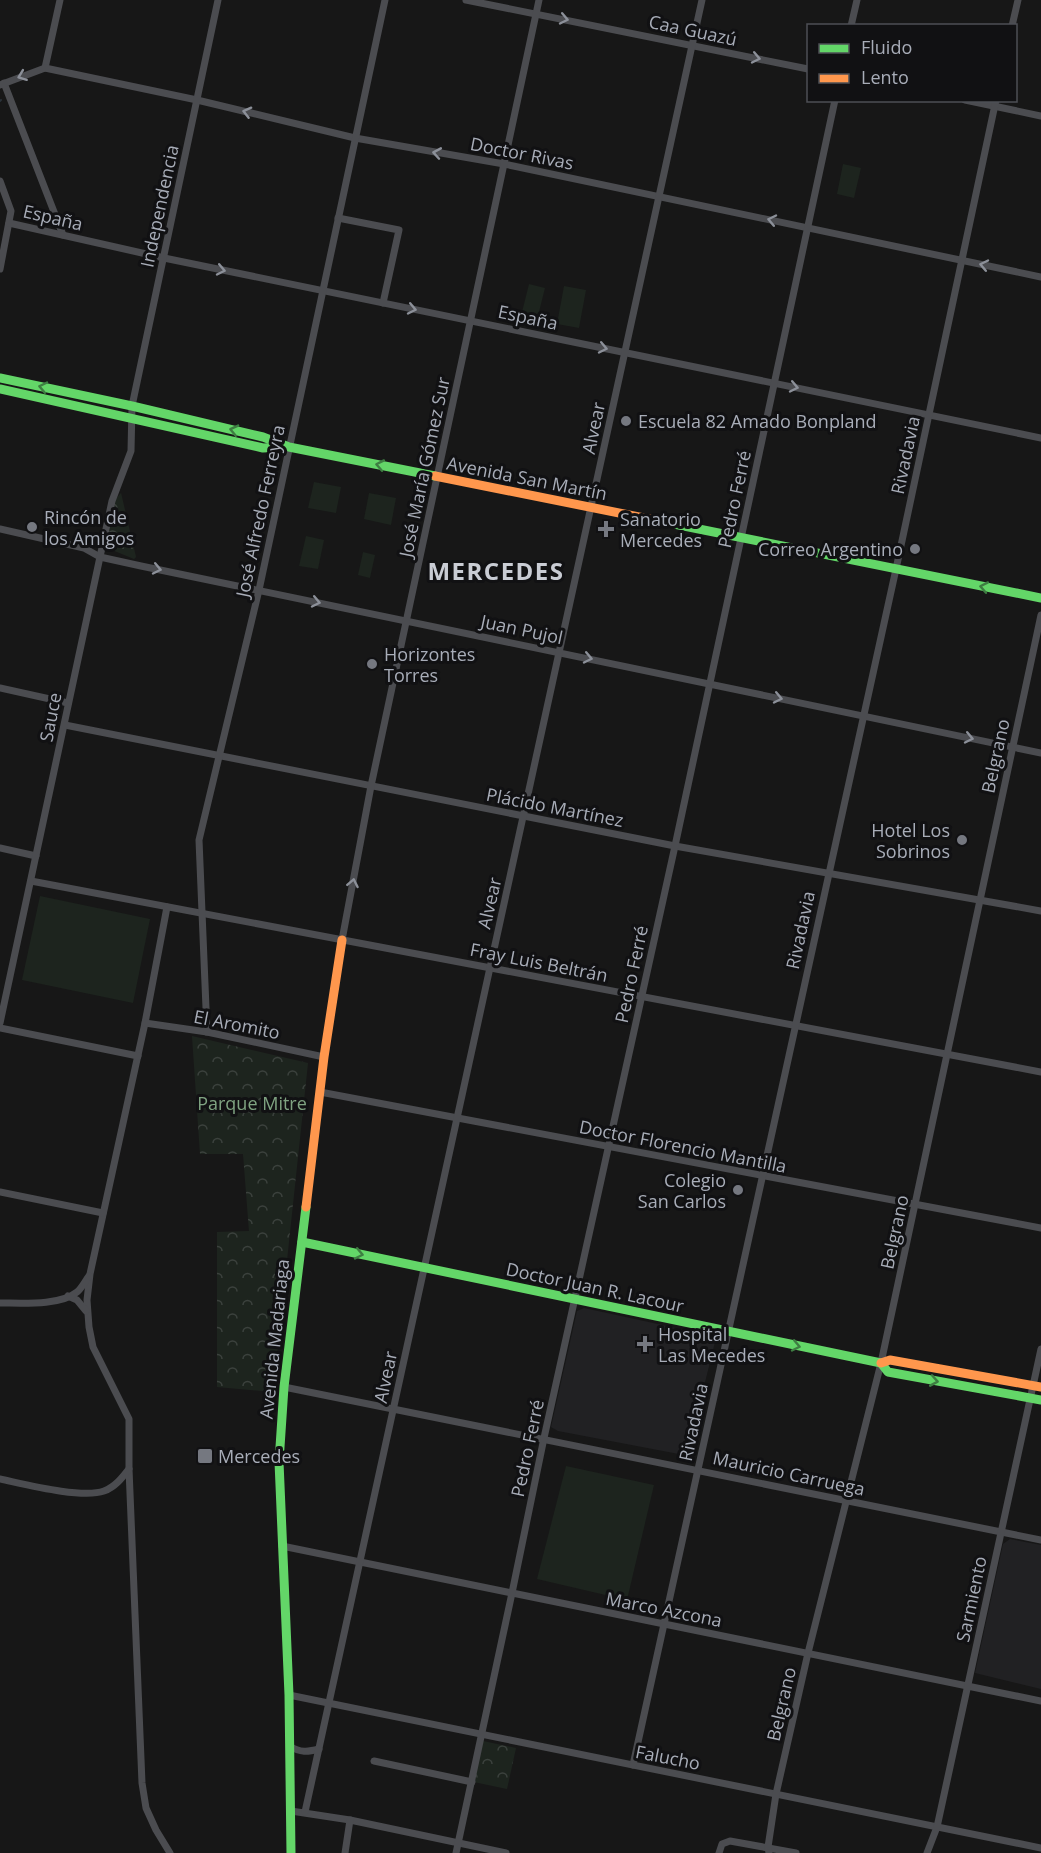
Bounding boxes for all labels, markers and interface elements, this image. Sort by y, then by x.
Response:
street label: Caa Guazú [647,9,739,51]
one-way arrow [559,12,569,25]
legend [807,24,1017,102]
text: Fluido [861,35,912,59]
one-way arrow [750,51,760,64]
text: Lento [861,65,909,89]
one-way arrow [18,69,28,82]
one-way arrow [242,106,252,119]
street label: Doctor Rivas [468,131,576,175]
street label: Independencia [134,143,184,269]
one-way arrow [432,147,442,159]
street label: España [21,198,85,236]
one-way arrow [768,215,778,228]
one-way arrow [979,259,989,272]
one-way arrow [216,262,226,275]
street label: España [496,299,560,335]
one-way arrow [407,302,417,315]
one-way arrow [598,341,608,354]
street label: José María Gómez Sur [393,374,455,561]
one-way arrow [789,380,799,393]
one-way arrow [39,381,49,394]
street label: Alvear [576,399,610,456]
place label: Escuela 82 Amado Bonpland [638,409,877,433]
marker: Escuela 82 Amado Bonpland [619,414,633,428]
street label: Rivadavia [885,414,925,496]
street label: José Alfredo Ferreyra [230,423,290,601]
one-way arrow [229,424,239,437]
street label: Pedro Ferré [712,448,756,550]
street label: Avenida San Martín [445,451,609,505]
one-way arrow [375,459,385,472]
place label: Rincón de los Amigos [44,505,134,550]
place label: Sanatorio Mercedes [620,507,702,552]
marker: Rincón de los Amigos [25,520,39,534]
marker: Sanatorio Mercedes [597,520,615,538]
place label: Correo Argentino [758,537,903,561]
marker: Correo Argentino [908,542,922,556]
district label: MERCEDES [427,554,565,587]
one-way arrow [152,562,162,575]
one-way arrow [979,581,989,594]
one-way arrow [311,595,321,608]
street label: Juan Pujol [477,608,565,649]
place label: Horizontes Torres [384,642,475,687]
one-way arrow [582,651,592,664]
marker: Horizontes Torres [365,657,379,671]
street label: Sauce [33,690,67,744]
one-way arrow [773,691,783,704]
street label: Belgrano [975,717,1015,795]
one-way arrow [964,731,974,744]
street label: Plácido Martínez [484,782,626,832]
place label: Hotel Los Sobrinos [871,818,950,863]
marker: Hotel Los Sobrinos [955,833,969,847]
street label: Alvear [471,874,507,931]
one-way arrow [346,878,358,887]
street label: Rivadavia [780,889,820,971]
street label: Pedro Ferré [609,923,653,1025]
street label: Fray Luis Beltrán [468,937,610,987]
street label: El Aromito [192,1004,282,1044]
park label: Parque Mitre [197,1091,307,1115]
street label: Doctor Florencio Mantilla [577,1114,789,1178]
place label: Colegio San Carlos [638,1168,726,1213]
marker: Colegio San Carlos [731,1183,745,1197]
street label: Belgrano [874,1193,914,1271]
one-way arrow [354,1247,364,1260]
street label: Doctor Juan R. Lacour [504,1256,687,1318]
street label: Avenida Madariaga [254,1258,294,1420]
place label: Hospital Las Mecedes [658,1322,765,1367]
marker: Hospital Las Mecedes [636,1335,654,1353]
one-way arrow [791,1339,801,1352]
street label: Alvear [368,1348,402,1405]
one-way arrow [929,1374,939,1387]
street label: Rivadavia [673,1381,713,1463]
street label: Pedro Ferré [505,1397,549,1499]
place label: Mercedes [218,1444,300,1468]
street label: Mauricio Carruega [711,1445,867,1501]
marker: Mercedes [196,1447,214,1465]
street label: Sarmiento [950,1554,992,1644]
street label: Marco Azcona [604,1586,724,1632]
street label: Belgrano [761,1665,801,1743]
street label: Falucho [634,1739,702,1775]

